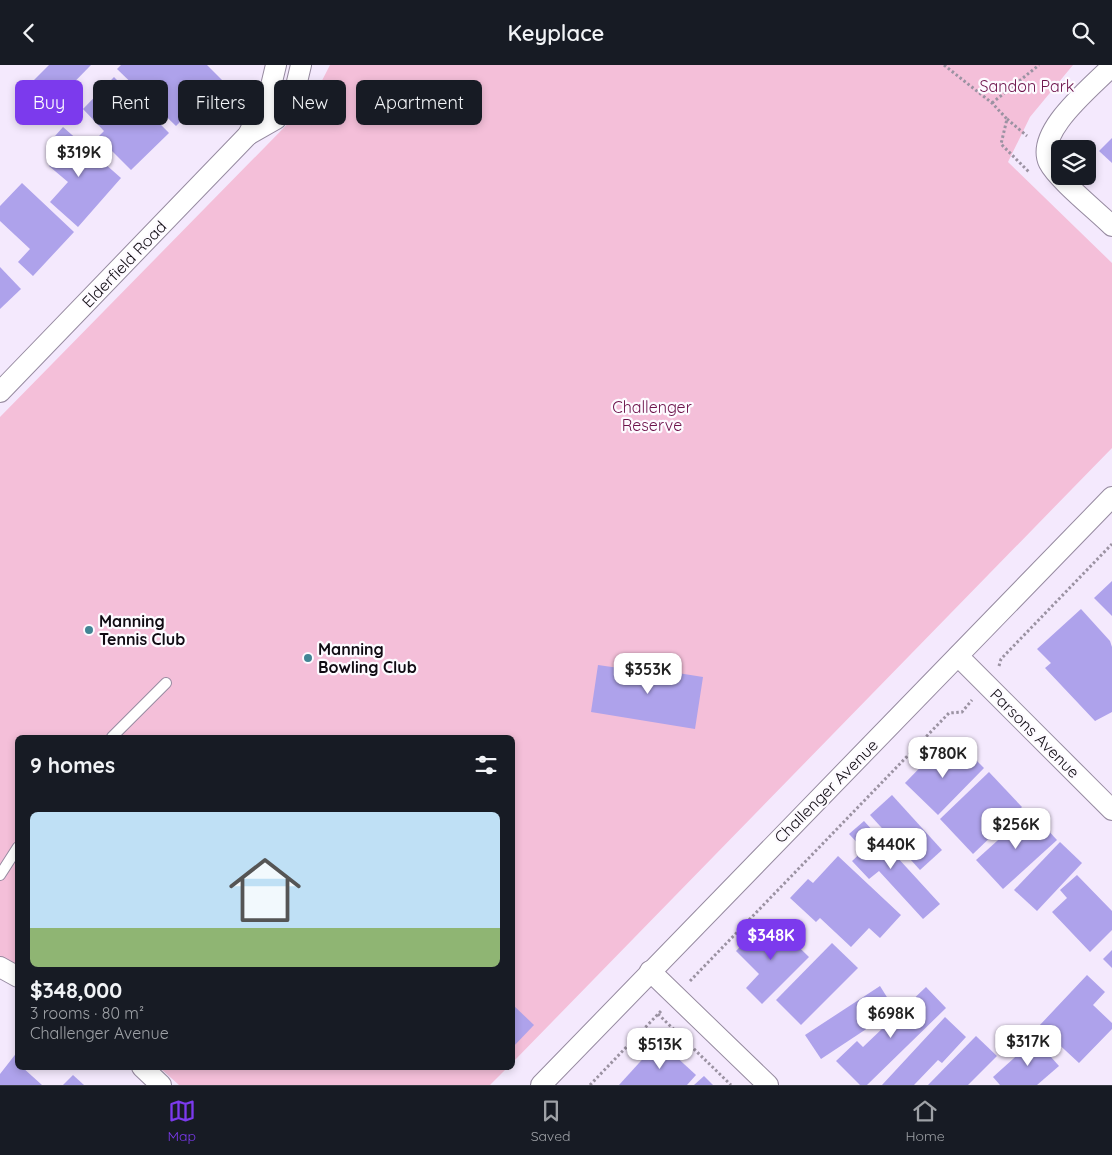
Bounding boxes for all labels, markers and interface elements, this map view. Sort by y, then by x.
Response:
icon: back [15,19,43,47]
text: Keyplace [508,19,604,47]
icon: search [1069,19,1097,47]
park label: Sandon Park [980,76,1074,96]
chip: Buy [15,80,83,125]
chip: Rent [93,80,168,125]
chip: Filters [178,80,264,125]
chip: New [274,80,346,125]
chip: Apartment [356,80,482,125]
pin: $319K [44,135,114,178]
map controls [1051,140,1096,185]
button: layers [1051,140,1096,185]
text: $319K [57,142,101,162]
street label: Elderfield Road [78,216,170,312]
park label: Challenger Reserve [612,397,692,435]
place label: Manning Tennis Club [99,611,185,649]
marker: Manning Tennis Club [83,624,95,636]
place label: Manning Bowling Club [318,639,417,677]
marker: Manning Bowling Club [302,652,314,664]
pin: $353K [613,653,683,695]
text: $353K [625,659,671,679]
street label: Parsons Avenue [986,684,1084,782]
street label: Challenger Avenue [770,735,882,847]
pin: $780K [908,737,978,779]
text: $780K [919,743,967,763]
icon: filters [472,751,500,779]
text: 9 homes [30,752,115,778]
pin: $256K [981,807,1051,850]
text: $256K [992,814,1040,834]
pin: $440K [856,827,926,870]
text: $440K [867,834,915,854]
icon: home [220,845,310,935]
pin: $348K [736,919,806,961]
text: $348K [748,925,794,945]
text: $348,000 [30,977,122,1003]
pin: $698K [856,997,926,1039]
text: 3 rooms · 80 m² [30,1003,144,1023]
text: $698K [868,1003,914,1023]
text: Challenger Avenue [30,1023,169,1043]
pin: $317K [993,1025,1063,1067]
pin: $513K [625,1027,695,1070]
text: $317K [1006,1031,1050,1051]
text: $513K [638,1034,682,1054]
tab: Map [167,1097,196,1145]
tab: Saved [531,1097,571,1145]
tab: Home [905,1097,945,1145]

